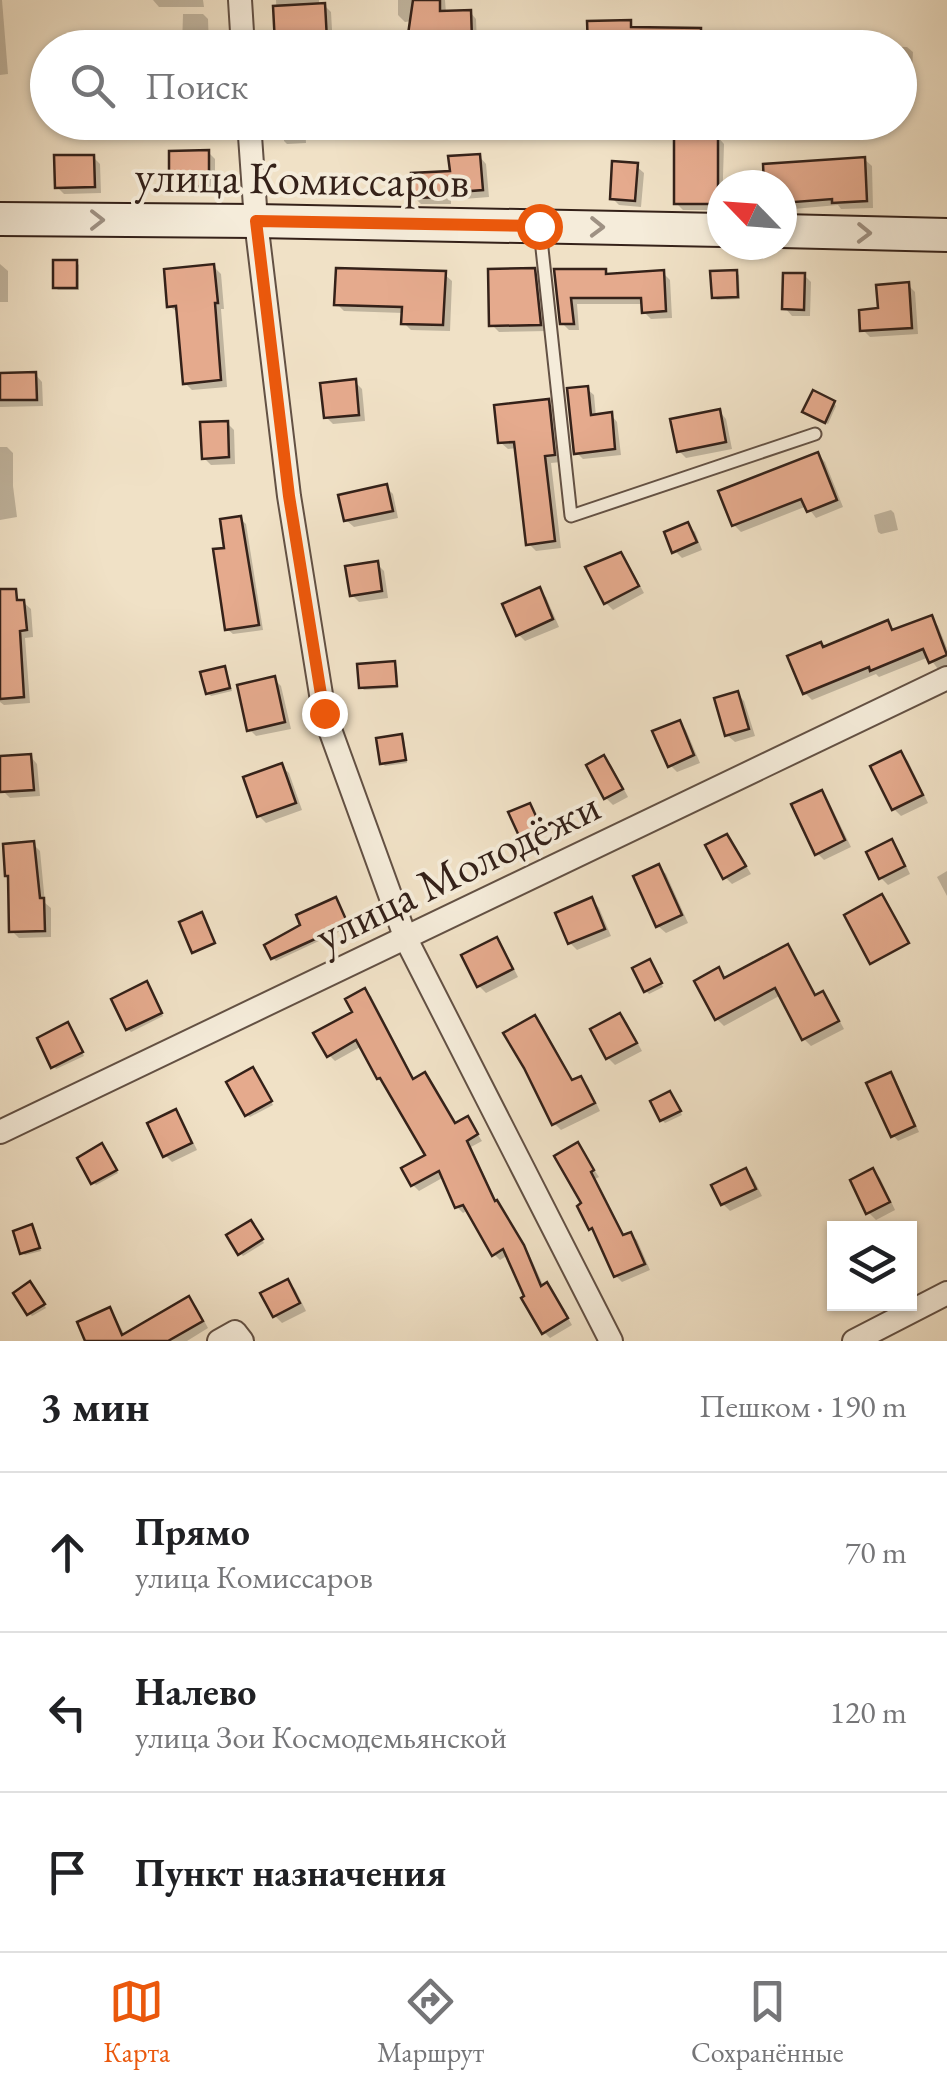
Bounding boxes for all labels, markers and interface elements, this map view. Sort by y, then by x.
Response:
search box [30,30,917,140]
icon: search [65,58,120,113]
text: Поиск [145,61,248,110]
street label: улица Комиссаров [134,146,470,210]
north arrow [707,170,797,260]
route start [517,204,563,250]
one-way arrow [90,209,106,231]
one-way arrow [590,217,606,238]
one-way arrow [857,223,873,244]
route end [302,691,348,737]
street label: улица Молодёжи [305,776,609,964]
map controls [827,1221,917,1311]
button: layers [827,1221,917,1311]
text: 3 мин [40,1379,149,1434]
text: Пешком · 190 m [699,1385,907,1427]
text: Прямо [135,1507,250,1556]
icon: ahead [40,1525,95,1580]
text: 70 m [845,1531,907,1573]
text: улица Комиссаров [135,1556,373,1598]
text: Налево [135,1667,256,1716]
icon: left [40,1685,95,1740]
text: 120 m [830,1691,907,1733]
text: улица Зои Космодемьянской [135,1716,507,1758]
icon: arrive [40,1845,95,1900]
text: Пункт назначения [135,1848,446,1897]
tab: Карта [103,1974,170,2070]
tab: Маршрут [377,1974,484,2070]
tab: Сохранённые [691,1974,844,2070]

